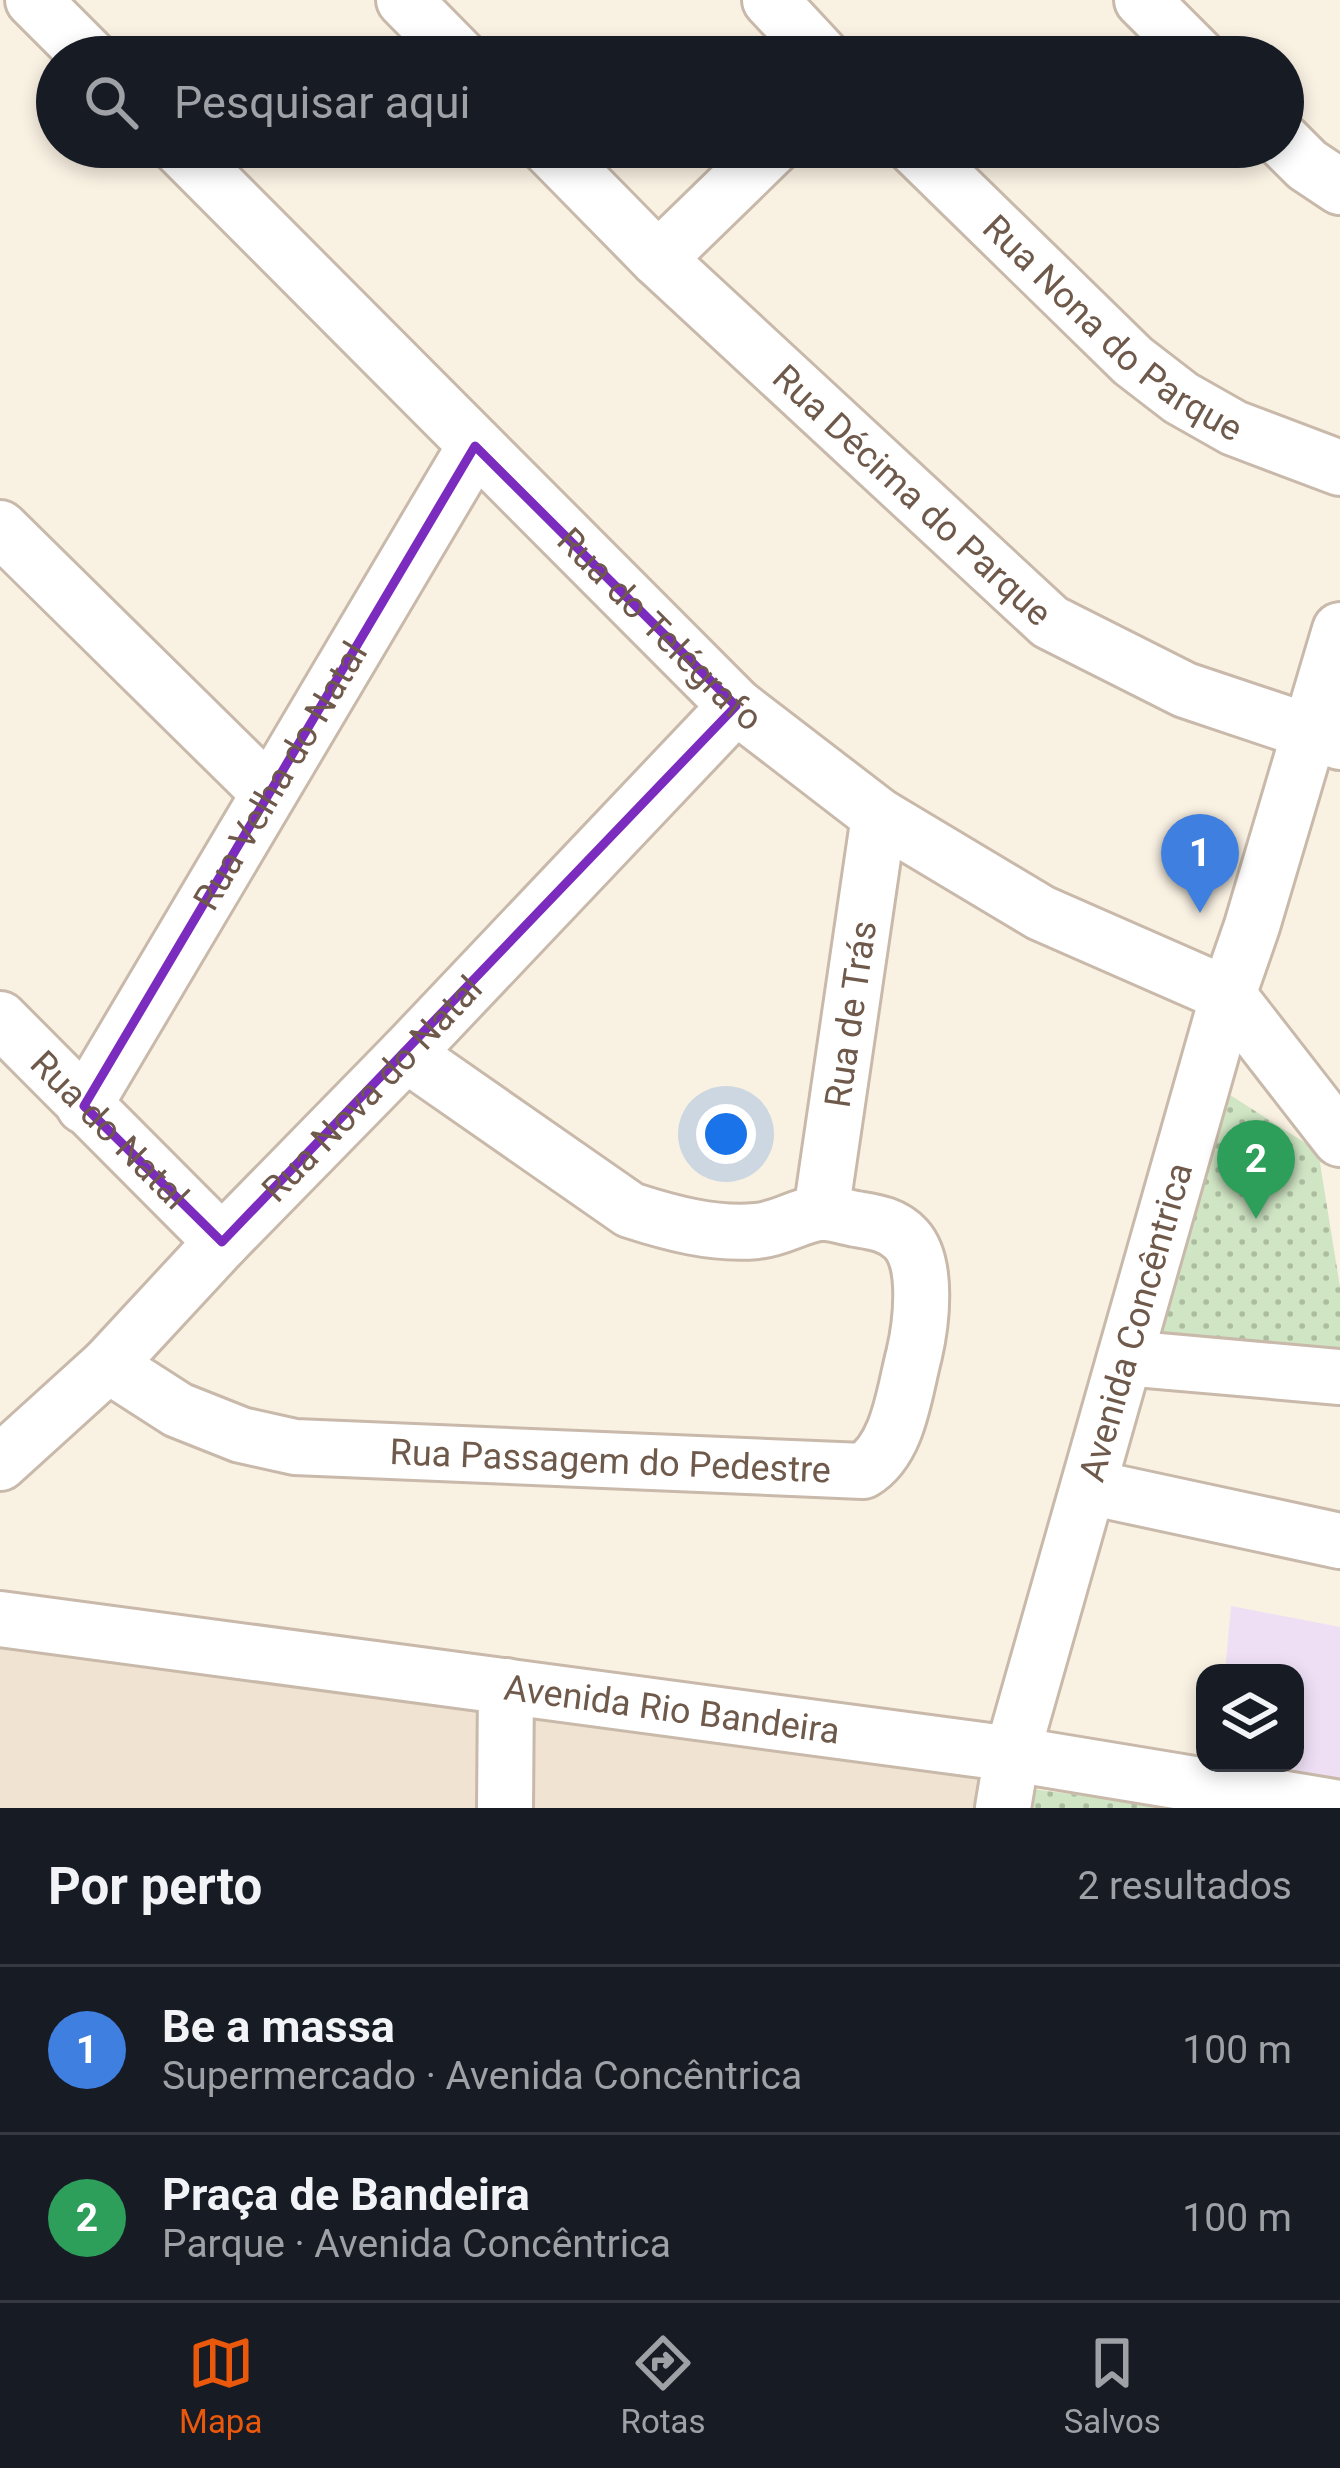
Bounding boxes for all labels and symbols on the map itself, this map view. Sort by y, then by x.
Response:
street label: Rua Nona do Parque [974,207,1250,450]
street label: Rua Décima do Parque [764,356,1060,635]
street label: Rua do Telégrafo [549,519,770,740]
street label: Rua Velha do Natal [185,635,376,918]
pin: 1 [1161,814,1239,913]
street label: Rua de Trás [817,918,885,1110]
street label: Rua Nova do Natal [254,968,491,1210]
street label: Rua do Natal [22,1043,197,1218]
your location [696,1104,756,1164]
pin: 2 [1217,1120,1295,1219]
street label: Avenida Concêntrica [1071,1158,1201,1486]
street label: Rua Passagem do Pedestre [389,1431,832,1492]
street label: Avenida Rio Bandeira [502,1666,842,1753]

